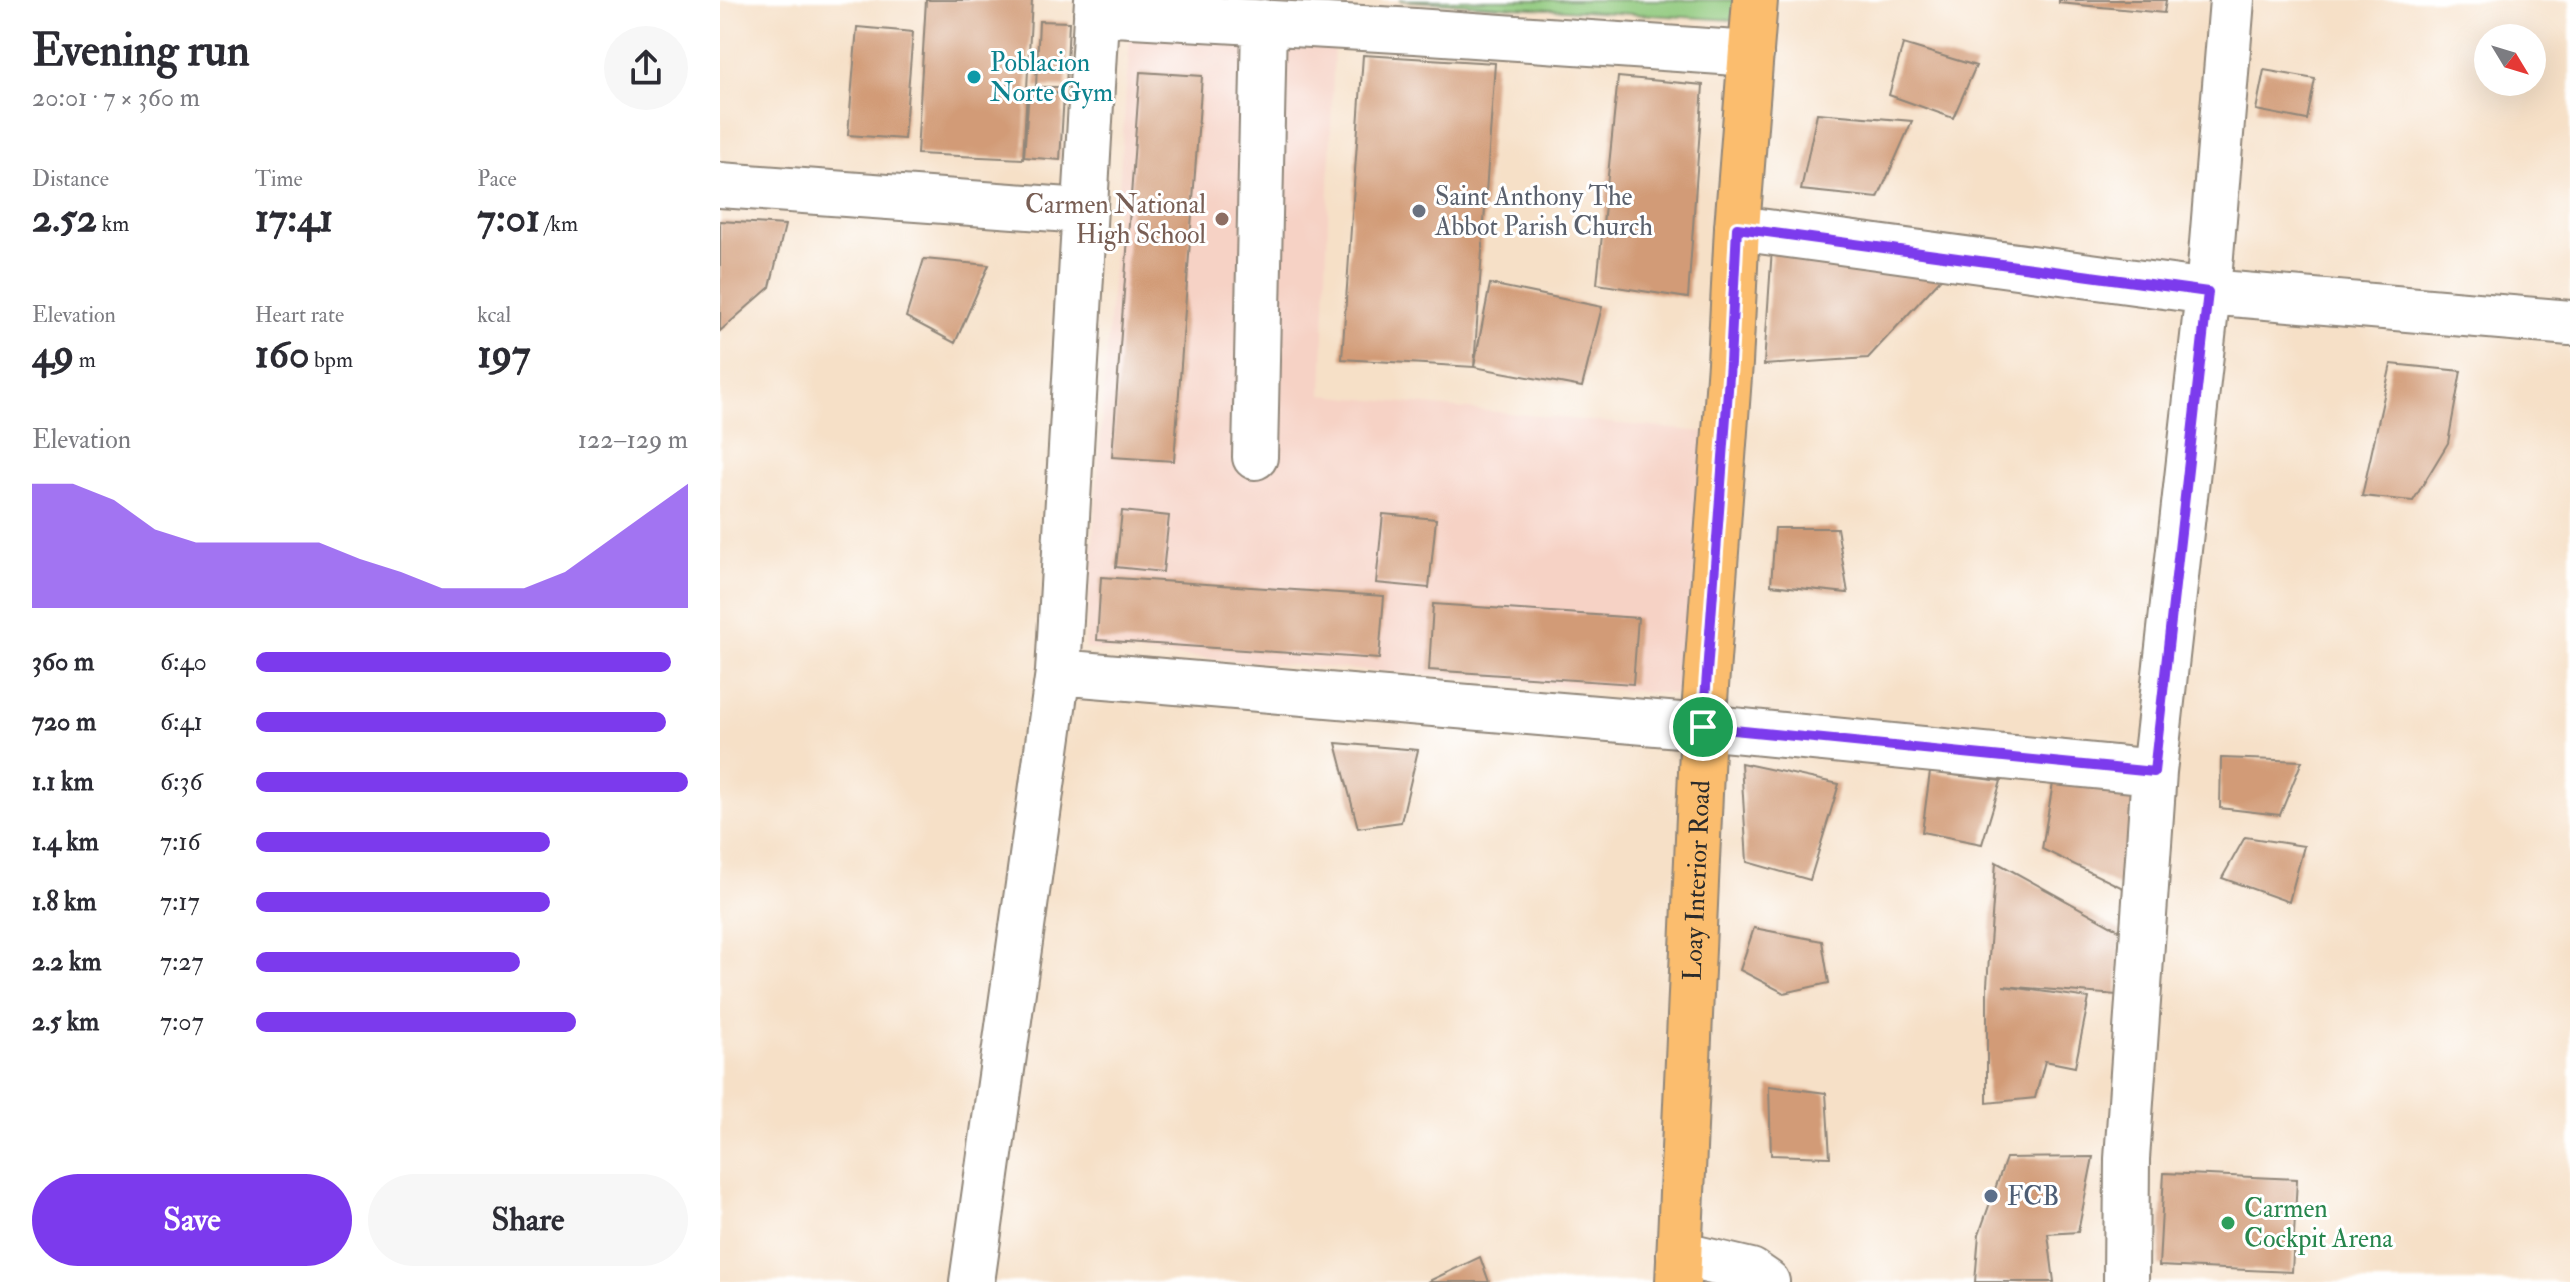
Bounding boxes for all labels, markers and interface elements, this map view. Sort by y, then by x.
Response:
text: Evening run [32,24,250,79]
north arrow [2474,24,2546,96]
map controls [2474,24,2546,96]
button: share [604,26,688,110]
place label: Poblacion Norte Gym [990,47,1113,109]
marker: Poblacion Norte Gym [965,68,983,86]
text: 20:01 · 7 × 360 m [32,82,200,114]
text: Distance [32,165,109,193]
text: Time [255,165,303,193]
text: Pace [477,165,517,193]
place label: Saint Anthony The Abbot Parish Church [1434,181,1653,243]
place label: Carmen National High School [1025,189,1206,251]
text: 2.52 [32,193,97,244]
text: 17:41 [255,193,333,244]
text: 7:01 [477,193,540,244]
marker: Saint Anthony The Abbot Parish Church [1410,202,1428,220]
text: km [97,210,129,238]
text: /km [540,210,578,238]
marker: Carmen National High School [1213,210,1231,228]
text: Elevation [32,301,116,329]
text: Heart rate [255,301,344,329]
text: kcal [477,301,511,329]
text: 49 [32,329,74,380]
text: 160 [255,329,309,380]
text: 197 [477,329,530,380]
text: m [74,346,96,374]
text: bpm [309,346,353,374]
text: Elevation [32,424,131,456]
text: 122–129 m [578,424,688,456]
text: 360 m [32,646,94,678]
text: 6:40 [160,646,207,678]
pin [1669,693,1737,761]
icon: arrive [1681,705,1725,749]
text: 720 m [32,706,96,738]
text: 6:41 [160,706,203,738]
text: 1.1 km [32,766,94,798]
text: 6:36 [160,766,203,798]
street label: Loay Interior Road [1677,779,1718,981]
text: 1.4 km [32,826,99,858]
text: 7:16 [160,826,201,858]
text: 1.8 km [32,886,97,918]
text: 7:17 [160,886,200,918]
text: 2.2 km [32,946,101,978]
text: 7:27 [160,946,203,978]
text: 2.5 km [32,1006,99,1038]
text: 7:07 [160,1006,204,1038]
button: Save [32,1174,352,1266]
button: Share [368,1174,688,1266]
place label: FCB [2007,1181,2059,1213]
marker: FCB [1982,1187,2000,1205]
place label: Carmen Cockpit Arena [2244,1193,2393,1256]
marker: Carmen Cockpit Arena [2219,1214,2237,1232]

